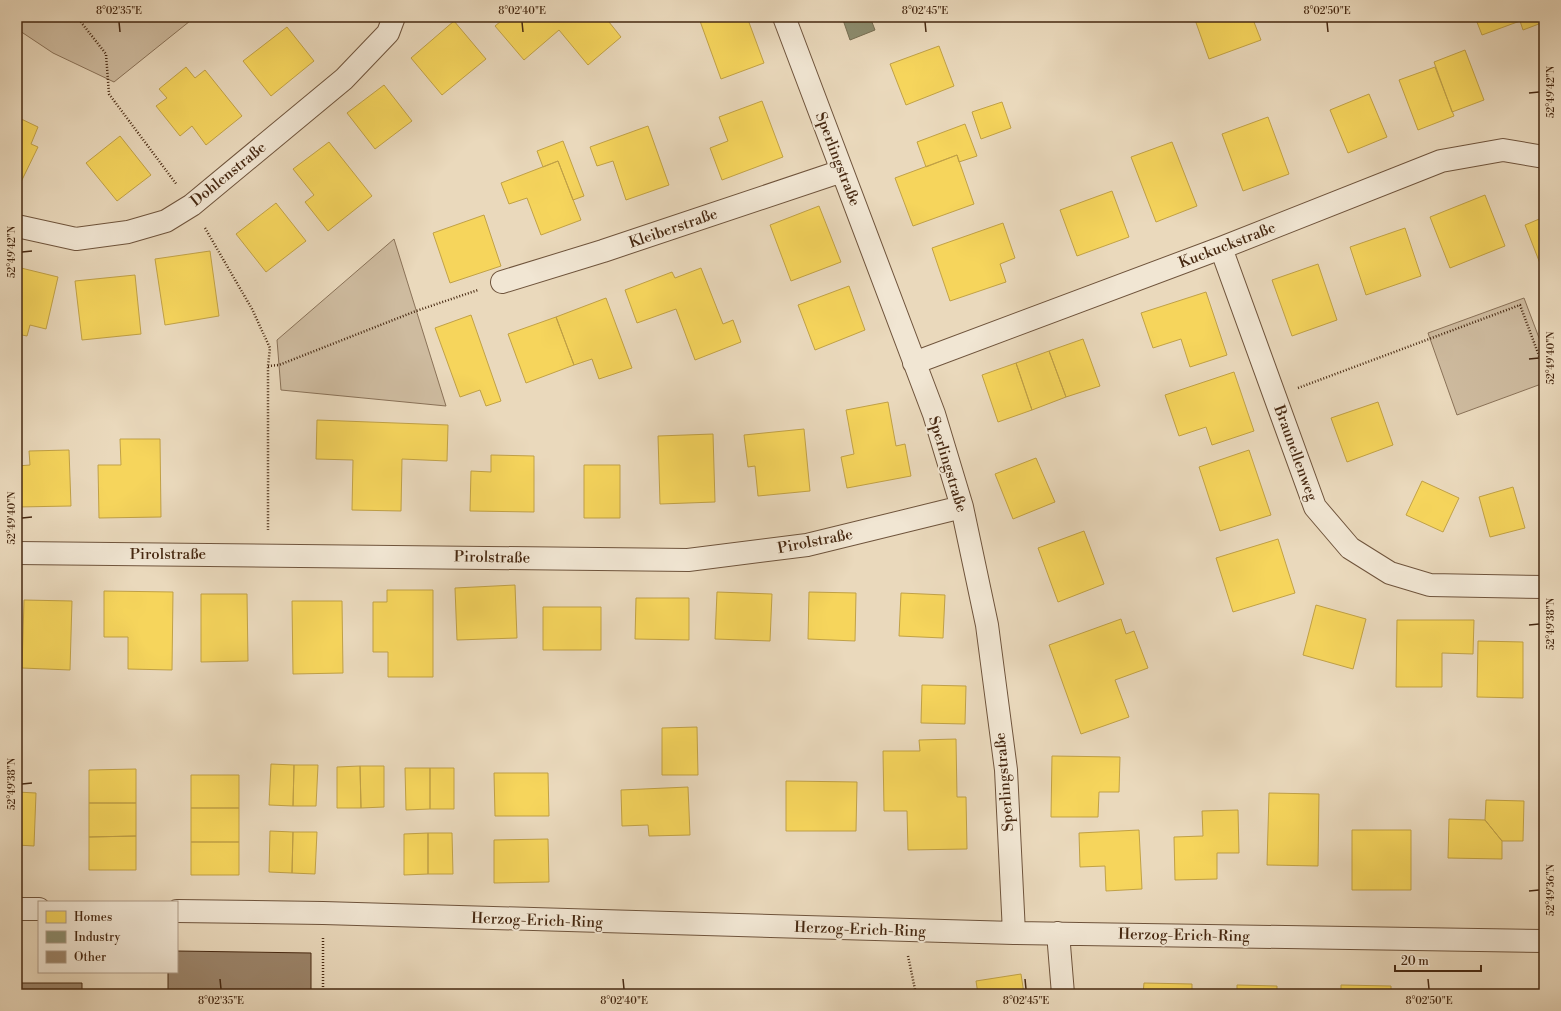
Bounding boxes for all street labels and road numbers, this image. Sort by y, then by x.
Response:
street label: Sperlingstraße [811,109,864,209]
street label: Dohlenstraße [187,138,270,211]
street label: Kleiberstraße [626,204,720,253]
street label: Kuckuckstraße [1176,218,1278,273]
street label: Braunellenweg [1269,402,1322,504]
street label: Sperlingstraße [924,414,971,514]
street label: Pirolstraße [776,525,854,558]
street label: Pirolstraße [130,545,206,564]
street label: Pirolstraße [454,547,530,568]
street label: Sperlingstraße [991,732,1018,832]
street label: Herzog-Erich-Ring [471,909,603,932]
street label: Herzog-Erich-Ring [794,918,926,941]
street label: Herzog-Erich-Ring [1118,925,1250,946]

